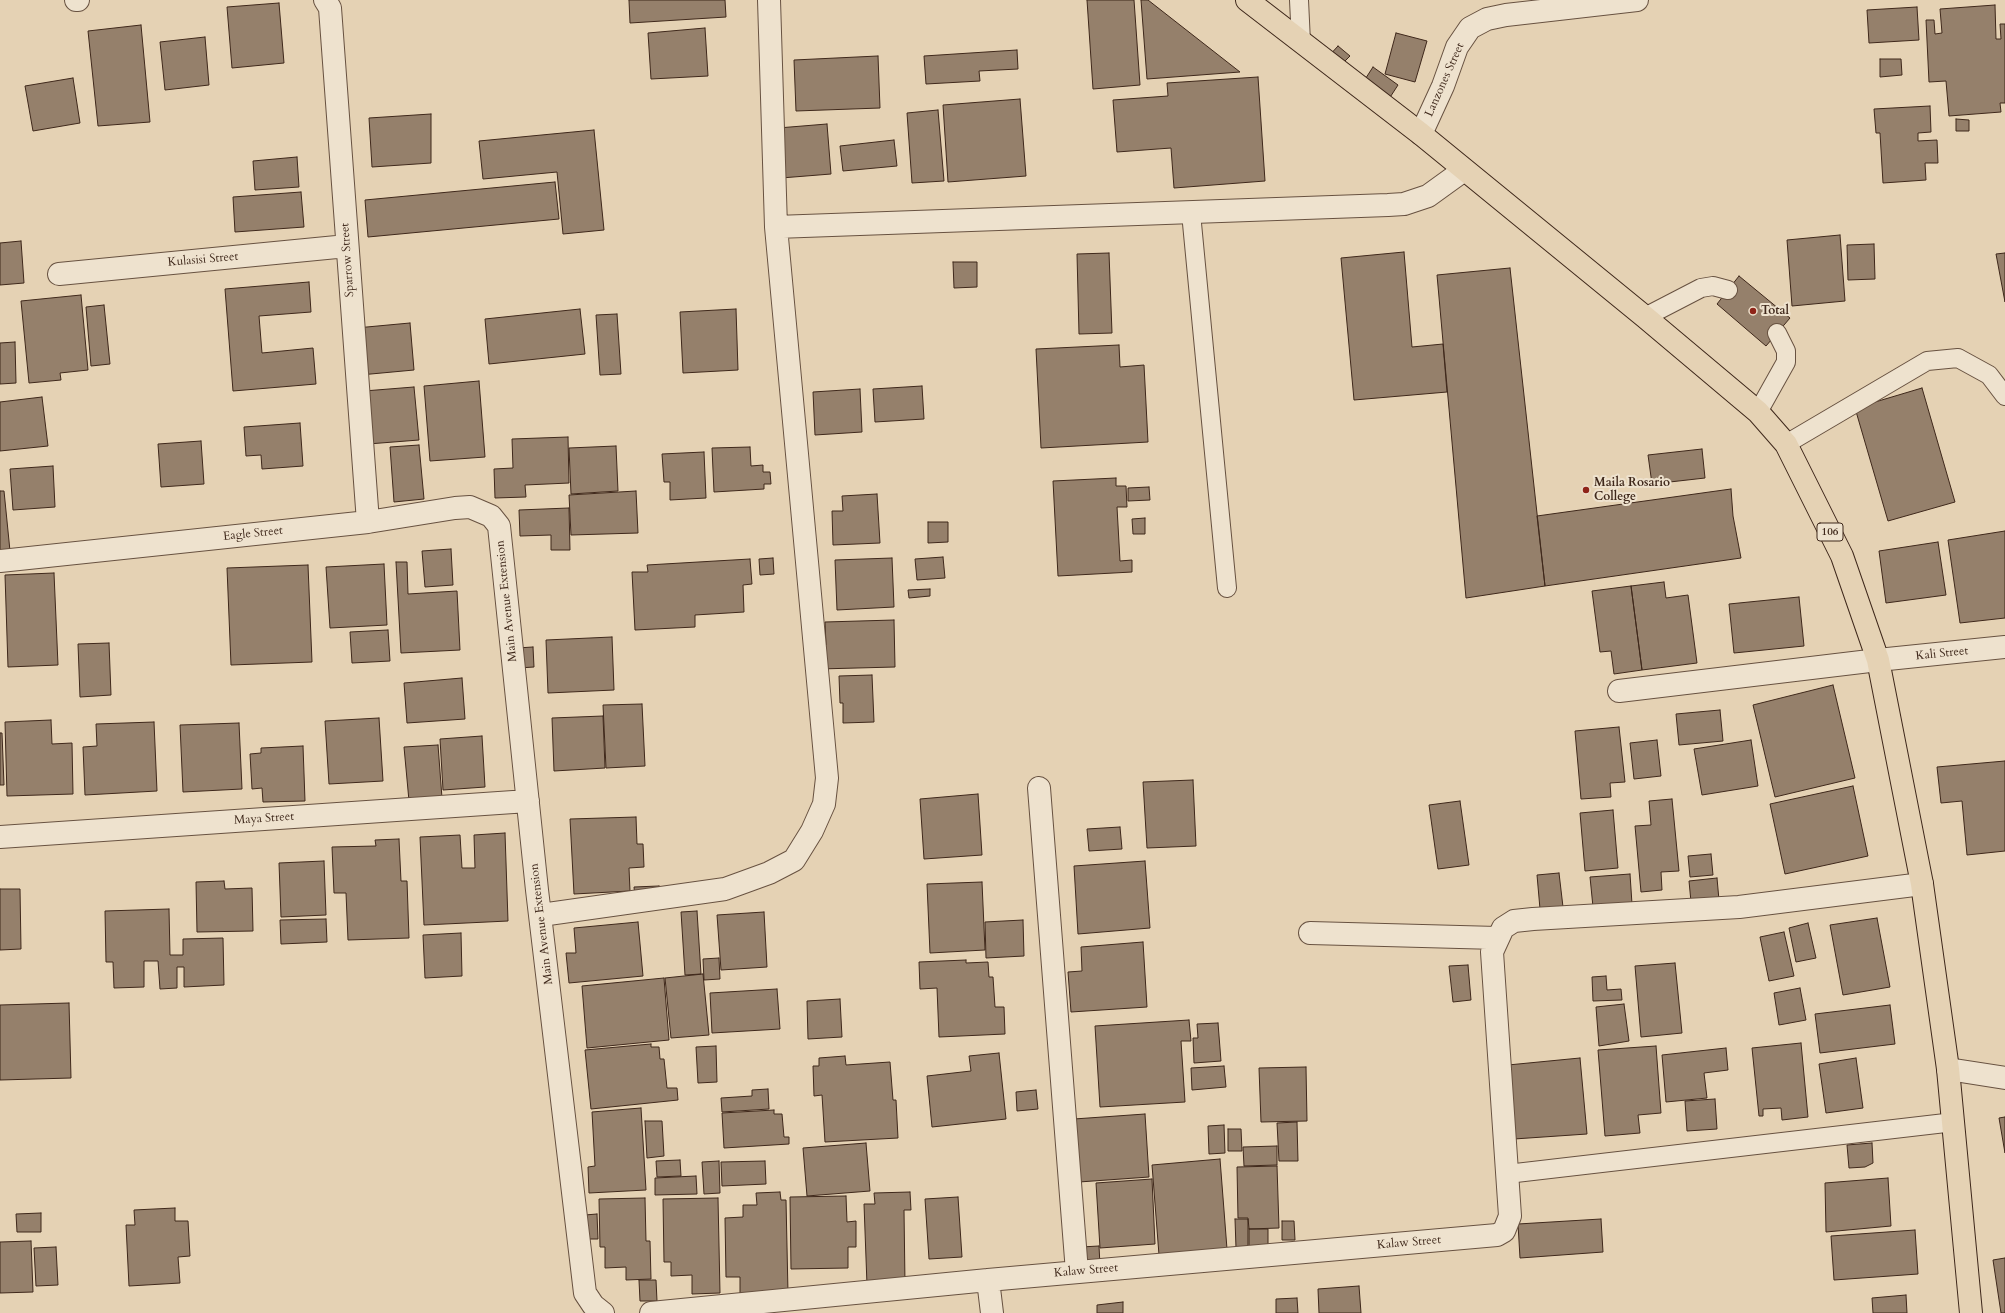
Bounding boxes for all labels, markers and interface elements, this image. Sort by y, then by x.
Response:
street label: Lanzones Street [1422,41,1468,119]
street label: Sparrow Street [338,222,358,298]
street label: Kulasisi Street [167,250,239,270]
place label: Total [1761,304,1789,318]
marker: Total [1748,306,1758,316]
place label: Maila Rosario College [1594,476,1670,504]
marker: Maila Rosario College [1581,485,1591,495]
road number: 106 [1817,523,1843,541]
street label: Eagle Street [222,524,284,544]
street label: Main Avenue Extension [493,540,521,662]
street label: Kali Street [1915,644,1969,664]
street label: Maya Street [234,810,294,828]
street label: Main Avenue Extension [527,862,557,986]
street label: Kalaw Street [1376,1233,1442,1253]
street label: Kalaw Street [1053,1261,1119,1281]

